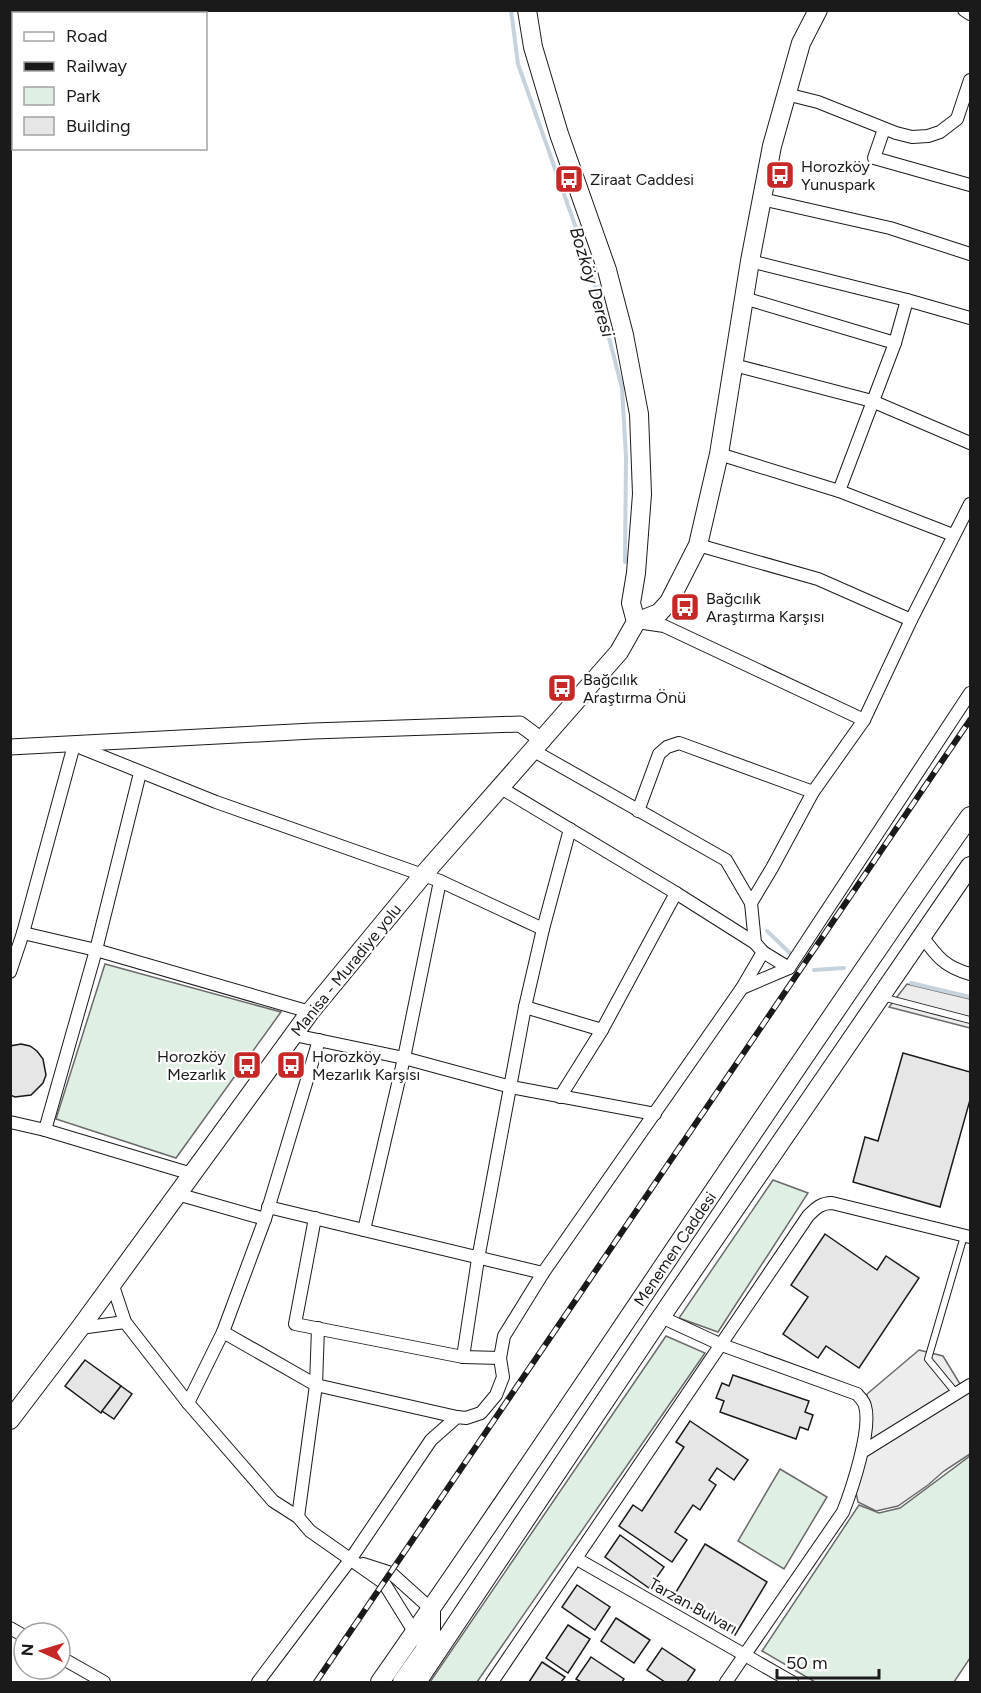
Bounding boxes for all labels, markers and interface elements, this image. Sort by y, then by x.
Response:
legend [12,12,207,150]
text: Road [66,25,107,47]
text: Railway [66,55,128,77]
text: Park [66,85,101,107]
text: Building [66,115,131,137]
place label: Horozköy Yunuspark [801,157,875,194]
bus stop icon: Horozköy Yunuspark [764,159,796,191]
bus stop icon: Ziraat Caddesi [553,163,585,195]
place label: Ziraat Caddesi [590,170,694,189]
water label: Bozköy Deresi [565,224,619,340]
place label: Bağcılık Araştırma Karşısı [706,589,824,626]
bus stop icon: Bağcılık Araştırma Karşısı [669,591,701,623]
place label: Bağcılık Araştırma Önü [583,670,686,707]
bus stop icon: Bağcılık Araştırma Önü [546,672,578,704]
street label: Manisa - Muradiye yolu [287,900,405,1040]
place label: Horozköy Mezarlık [157,1047,227,1084]
place label: Horozköy Mezarlık Karşısı [312,1047,420,1084]
bus stop icon: Horozköy Mezarlık [231,1049,263,1081]
bus stop icon: Horozköy Mezarlık Karşısı [275,1049,307,1081]
street label: Menemen Caddesi [630,1188,720,1310]
street label: Tarzan Bulvarı [646,1574,740,1638]
north arrow [12,1621,72,1681]
scale bar [777,1642,879,1680]
text: N [18,1643,37,1657]
text: 50 m [786,1652,828,1674]

